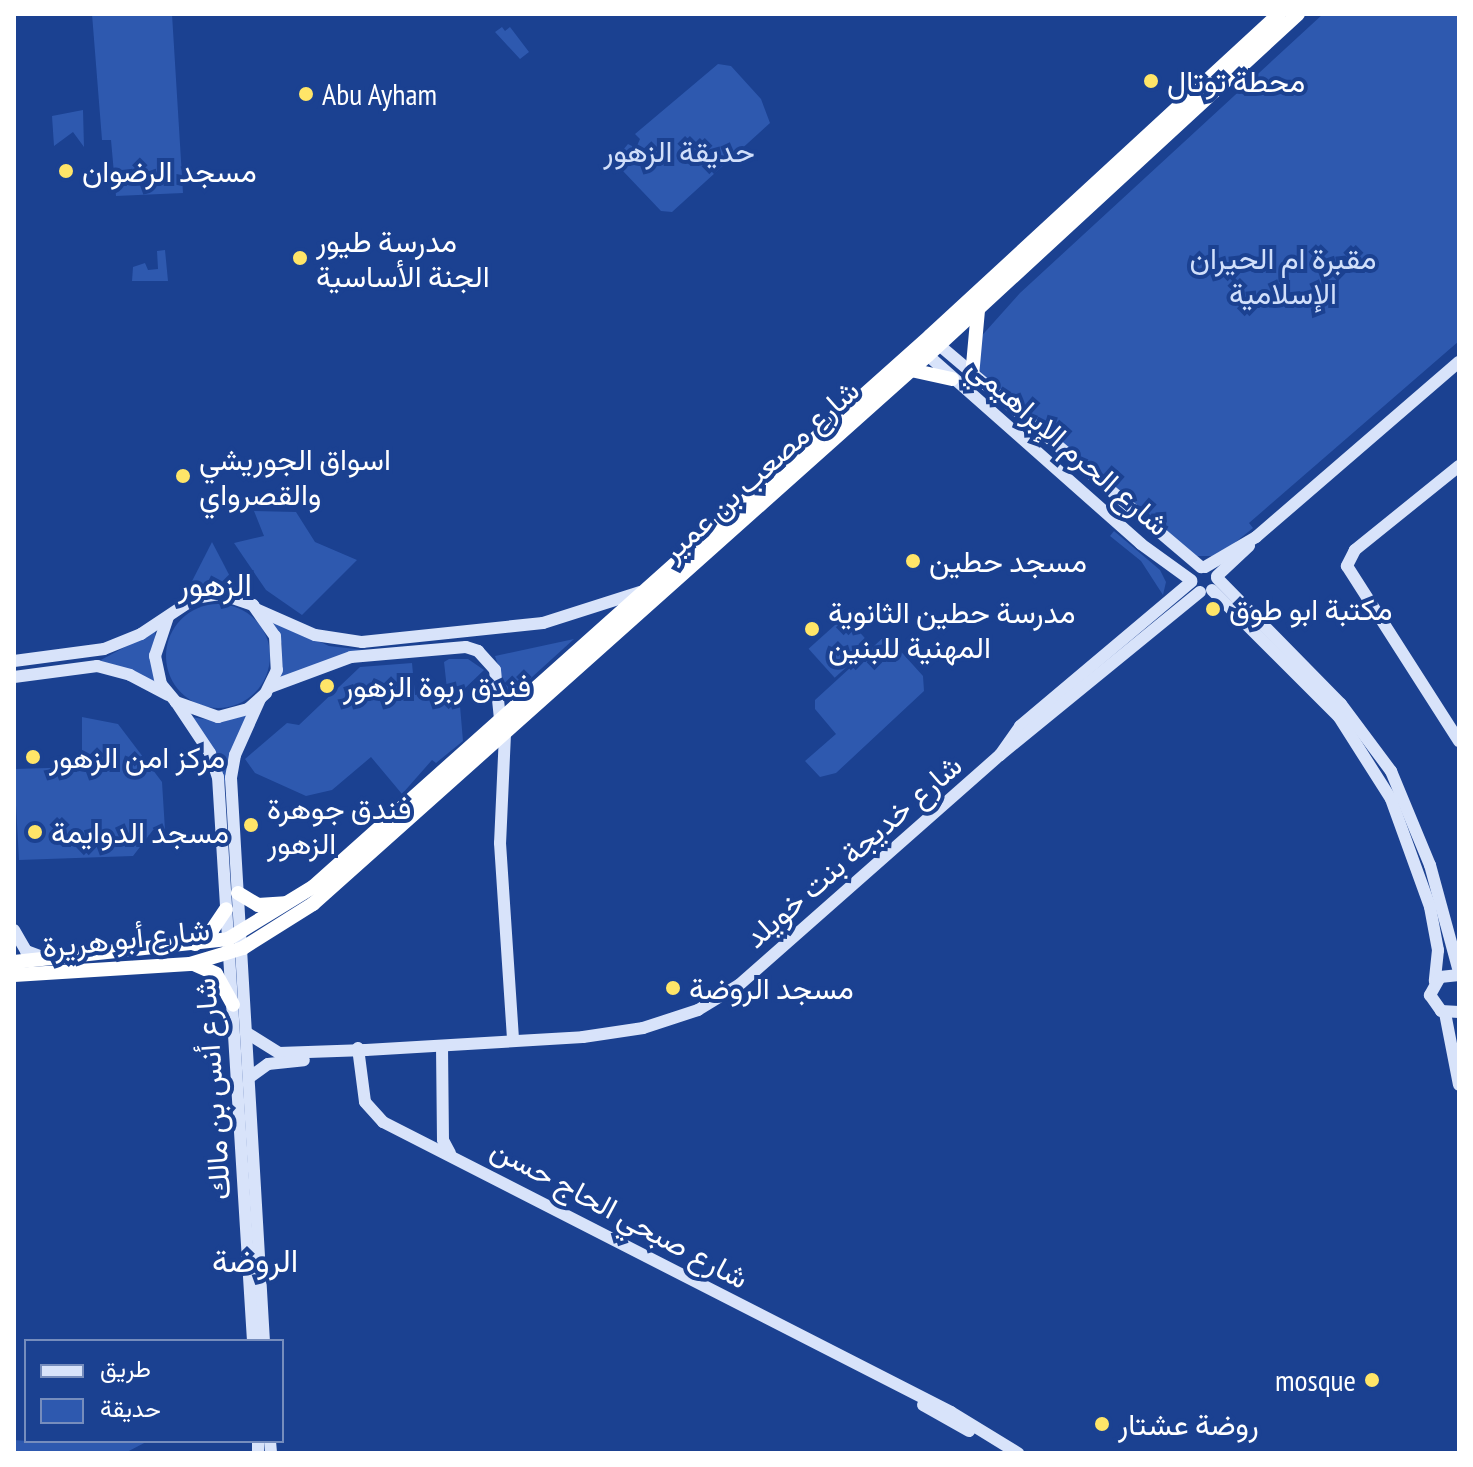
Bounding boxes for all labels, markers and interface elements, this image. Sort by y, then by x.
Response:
place label: محطة توتال [1167,63,1305,99]
marker: محطة توتال [1142,72,1160,90]
place label: Abu Ayham [322,76,438,112]
marker: Abu Ayham [297,85,315,103]
park label: حديقة الزهور [603,133,755,169]
place label: مسجد الرضوان [82,153,257,189]
marker: مسجد الرضوان [57,162,75,180]
place label: مدرسة طيور الجنة الأساسية [316,223,490,294]
park label: مقبرة ام الحيران الإسلامية [1190,240,1376,310]
marker: مدرسة طيور الجنة الأساسية [291,249,309,267]
street label: شارع الحرم الإبراهيمي [961,349,1177,543]
street label: شارع مصعب بن عمير [654,372,866,568]
place label: اسواق الجوريشي والقصرواي [199,441,391,512]
marker: اسواق الجوريشي والقصرواي [174,467,192,485]
place label: مسجد حطين [929,543,1087,579]
marker: مسجد حطين [904,552,922,570]
district label: الزهور [178,565,252,603]
place label: مكتبة ابو طوق [1229,591,1393,627]
place label: مدرسة حطين الثانوية المهنية للبنين [828,594,1075,664]
marker: مكتبة ابو طوق [1204,600,1222,618]
marker: مدرسة حطين الثانوية المهنية للبنين [803,620,821,638]
place label: فندق ربوة الزهور [343,668,531,704]
marker: فندق ربوة الزهور [318,677,336,695]
place label: مركز امن الزهور [49,739,225,775]
street label: شارع خديجة بنت خويلد [737,747,969,955]
marker: مركز امن الزهور [24,748,42,766]
place label: فندق جوهرة الزهور [267,790,411,860]
place label: مسجد الدوايمة [51,814,229,850]
marker: فندق جوهرة الزهور [242,816,260,834]
marker: مسجد الدوايمة [26,823,44,841]
street label: شارع أبو هريرة [40,911,212,965]
place label: مسجد الروضة [689,970,854,1006]
street label: شارع أنس بن مالك [186,977,238,1201]
marker: مسجد الروضة [664,979,682,997]
street label: شارع صبحي الحاج حسن [485,1130,755,1296]
district label: الروضة [212,1241,298,1279]
legend [24,1339,284,1443]
text: طريق [100,1353,151,1384]
place label: mosque [1275,1362,1356,1398]
marker: mosque [1363,1371,1381,1389]
text: حديقة [100,1393,161,1424]
place label: روضة عشتار [1118,1406,1259,1442]
marker: روضة عشتار [1093,1415,1111,1433]

